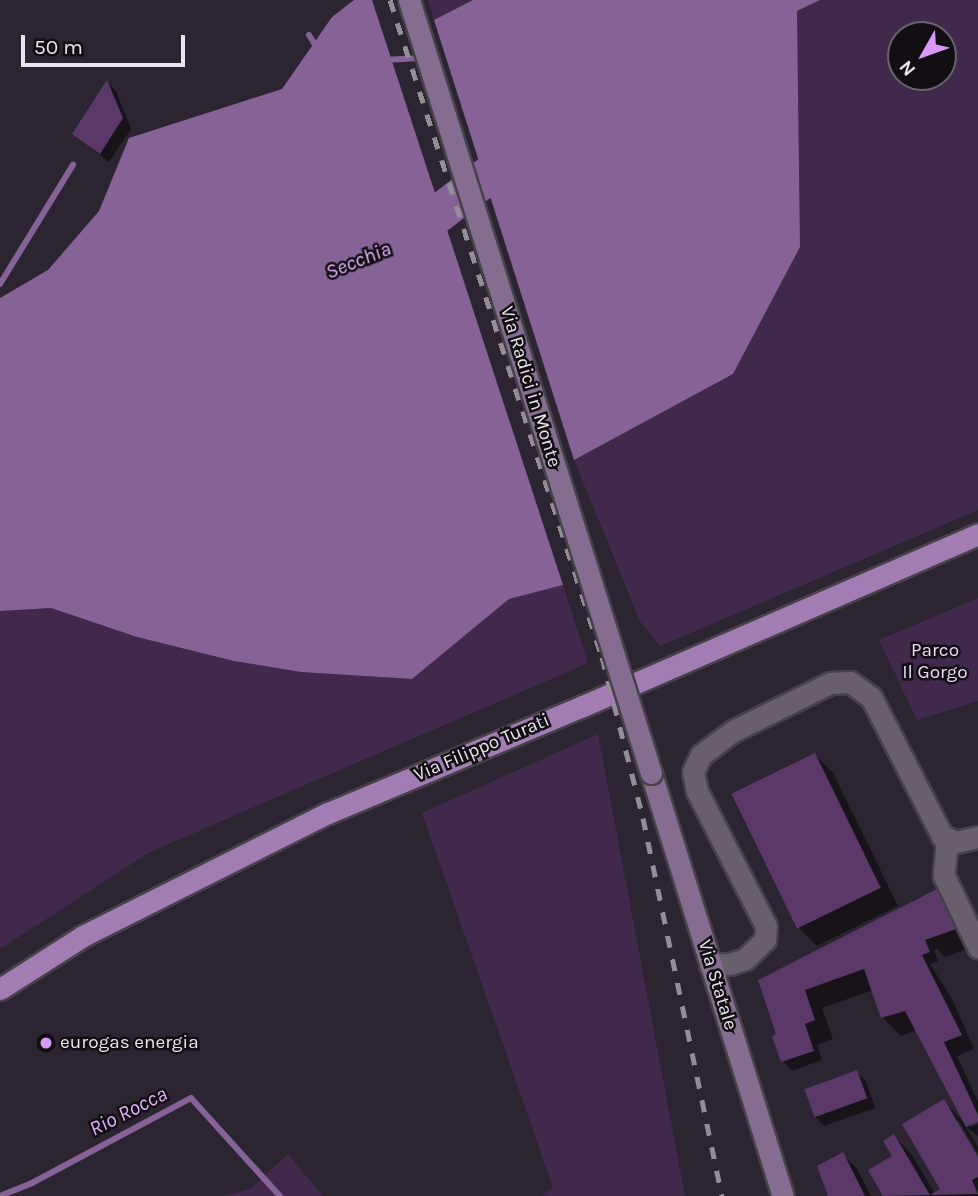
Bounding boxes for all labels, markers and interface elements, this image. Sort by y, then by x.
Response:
scale bar [24,21,189,65]
north arrow [887,21,957,91]
text: 50 m [34,35,83,59]
text: N [895,56,920,81]
water label: Secchia [322,236,394,284]
street label: Via Radici in Monte [495,304,565,470]
park label: Parco Il Gorgo [902,640,968,684]
street label: Via Filippo Turati [411,709,553,787]
street label: Via Statale [692,937,742,1033]
place label: eurogas energia [60,1032,199,1054]
marker: eurogas energia [38,1035,54,1051]
water label: Rio Rocca [85,1081,171,1141]

